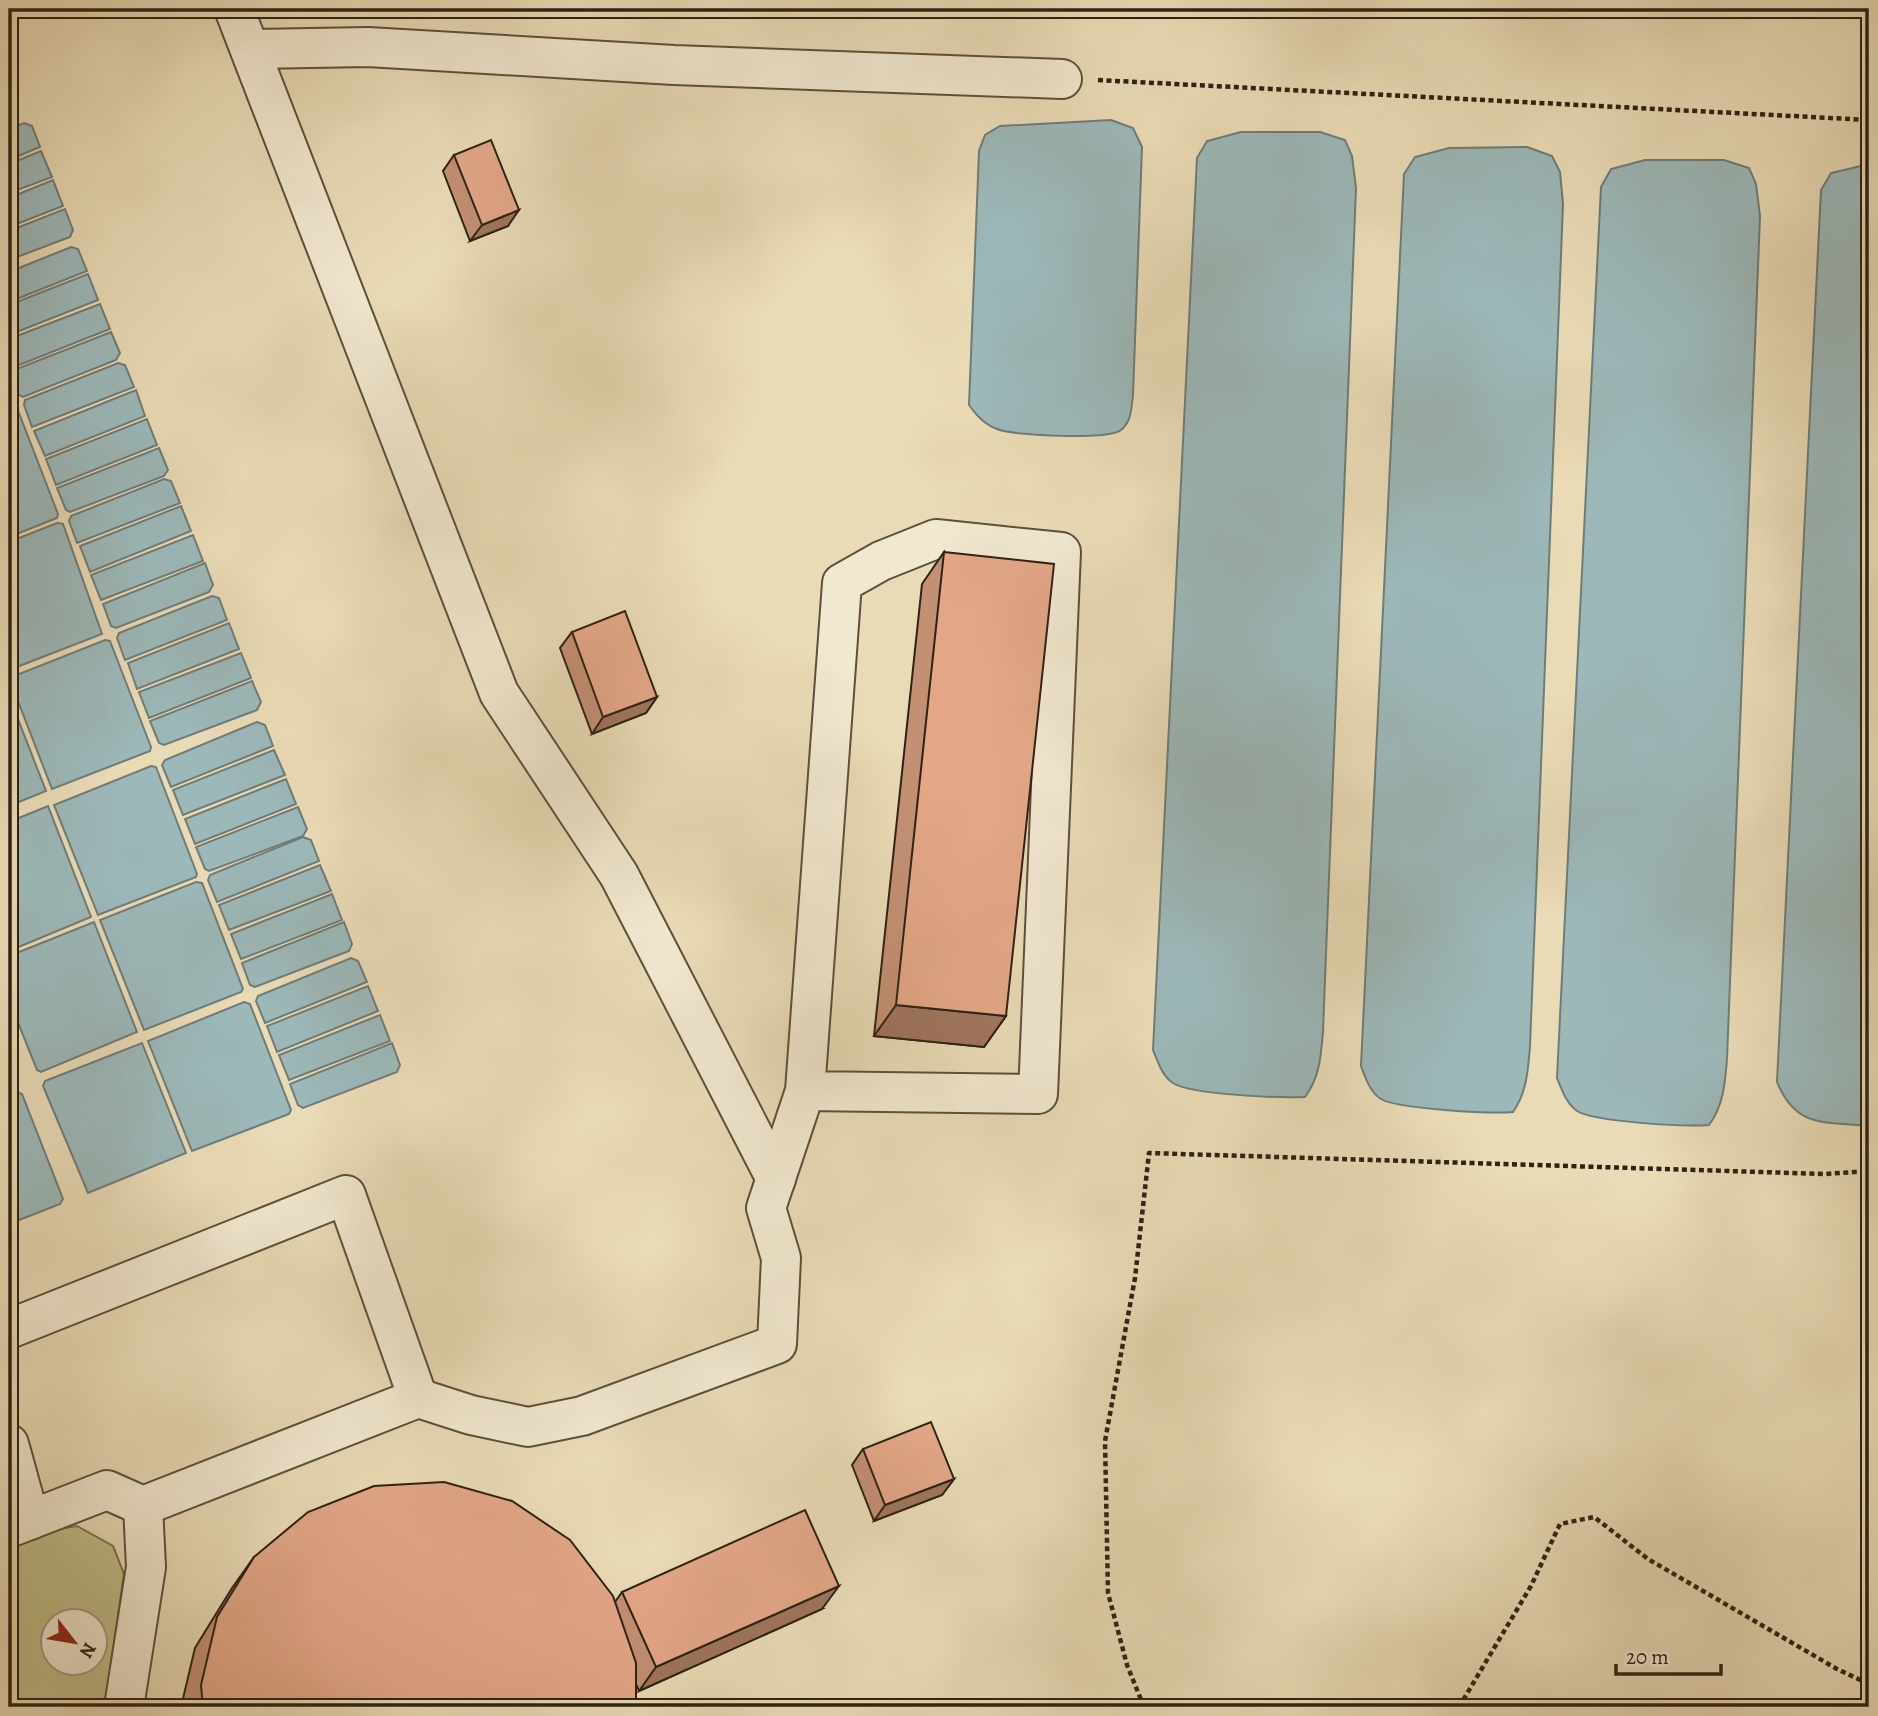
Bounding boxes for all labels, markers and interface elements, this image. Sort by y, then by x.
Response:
north arrow [38,1608,108,1678]
scale bar [1616,1632,1720,1676]
text: N [73,1638,102,1663]
text: 20 m [1626,1643,1669,1671]

